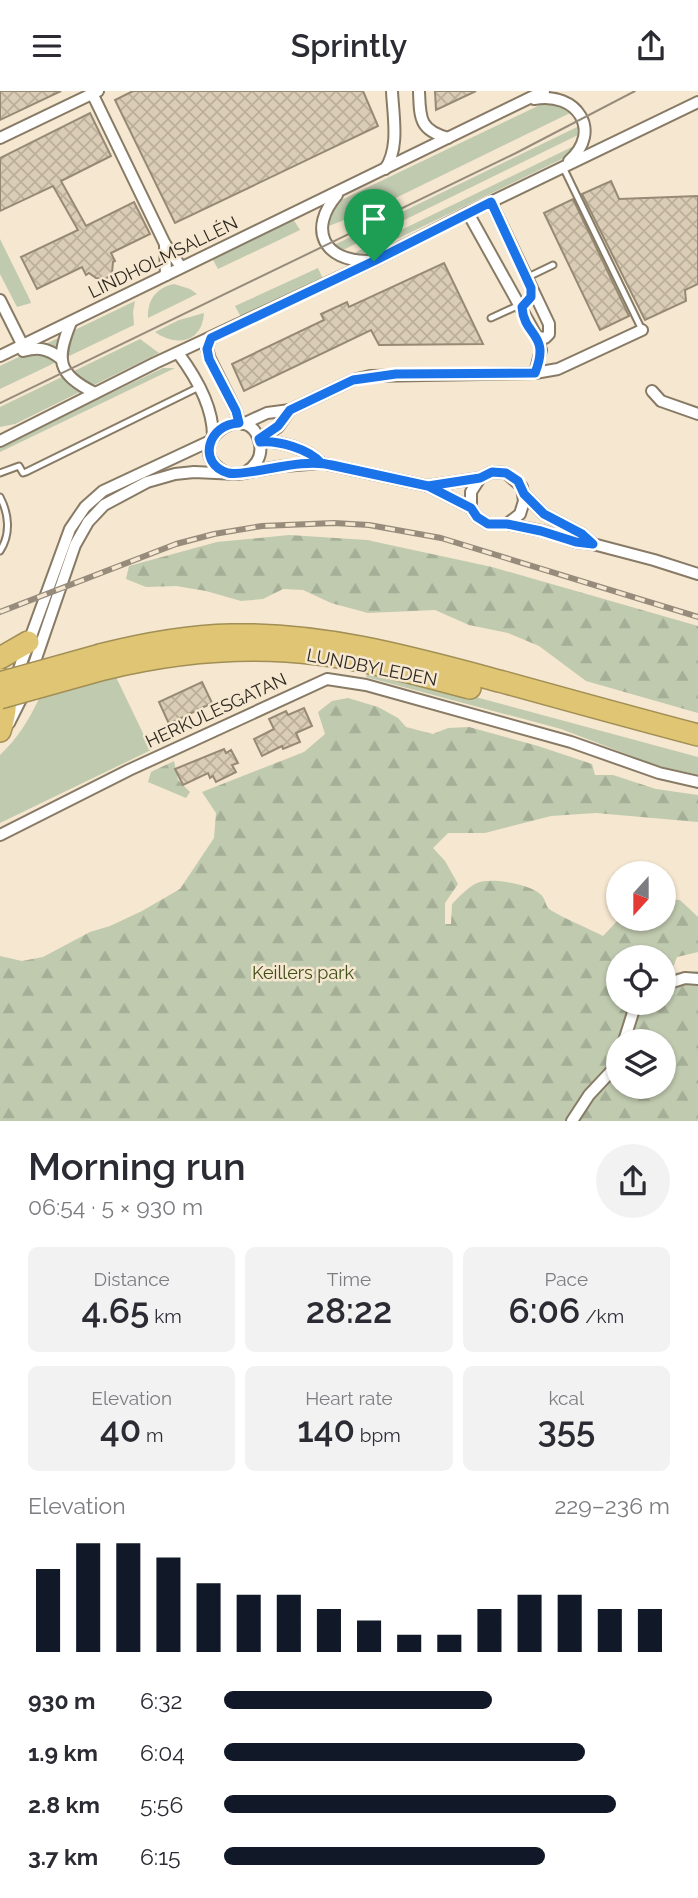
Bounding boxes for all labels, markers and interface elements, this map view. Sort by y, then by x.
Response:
icon: menu [28,27,66,65]
text: Sprintly [291,27,407,64]
icon: share [632,27,670,65]
pin [344,189,404,261]
icon: arrive [355,200,393,238]
street label: LINDHOLMSALLÉN [84,211,241,302]
street label: LUNDBYLEDEN [305,644,439,690]
street label: HERKULESGATAN [142,668,290,752]
north arrow [606,861,676,931]
map controls [606,861,676,1099]
button: locate [606,945,676,1015]
park label: Keillers park [252,962,355,983]
button: layers [606,1029,676,1099]
text: Morning run [28,1144,246,1189]
button: share [596,1144,670,1218]
text: 06:54 · 5 × 930 m [28,1193,203,1220]
text: Distance [94,1268,170,1290]
text: Time [327,1268,371,1290]
text: Pace [545,1268,588,1290]
text: 4.65 [82,1290,149,1331]
text: 28:22 [306,1290,392,1331]
text: 6:06 [508,1290,580,1331]
text: km [149,1305,182,1327]
text: /km [580,1305,624,1327]
text: Elevation [91,1387,172,1409]
text: Heart rate [305,1387,393,1409]
text: kcal [549,1387,584,1409]
text: 40 [100,1409,141,1450]
text: 140 [297,1409,355,1450]
text: 355 [537,1409,595,1450]
text: m [141,1424,163,1446]
text: bpm [355,1424,401,1446]
text: Elevation [28,1492,126,1519]
text: 229–236 m [554,1492,670,1519]
text: 930 m [28,1687,95,1714]
text: 6:32 [140,1687,182,1714]
text: 1.9 km [28,1739,98,1766]
text: 6:04 [140,1739,185,1766]
text: 2.8 km [28,1791,100,1818]
text: 5:56 [140,1791,183,1818]
text: 3.7 km [28,1843,98,1870]
text: 6:15 [140,1843,181,1870]

